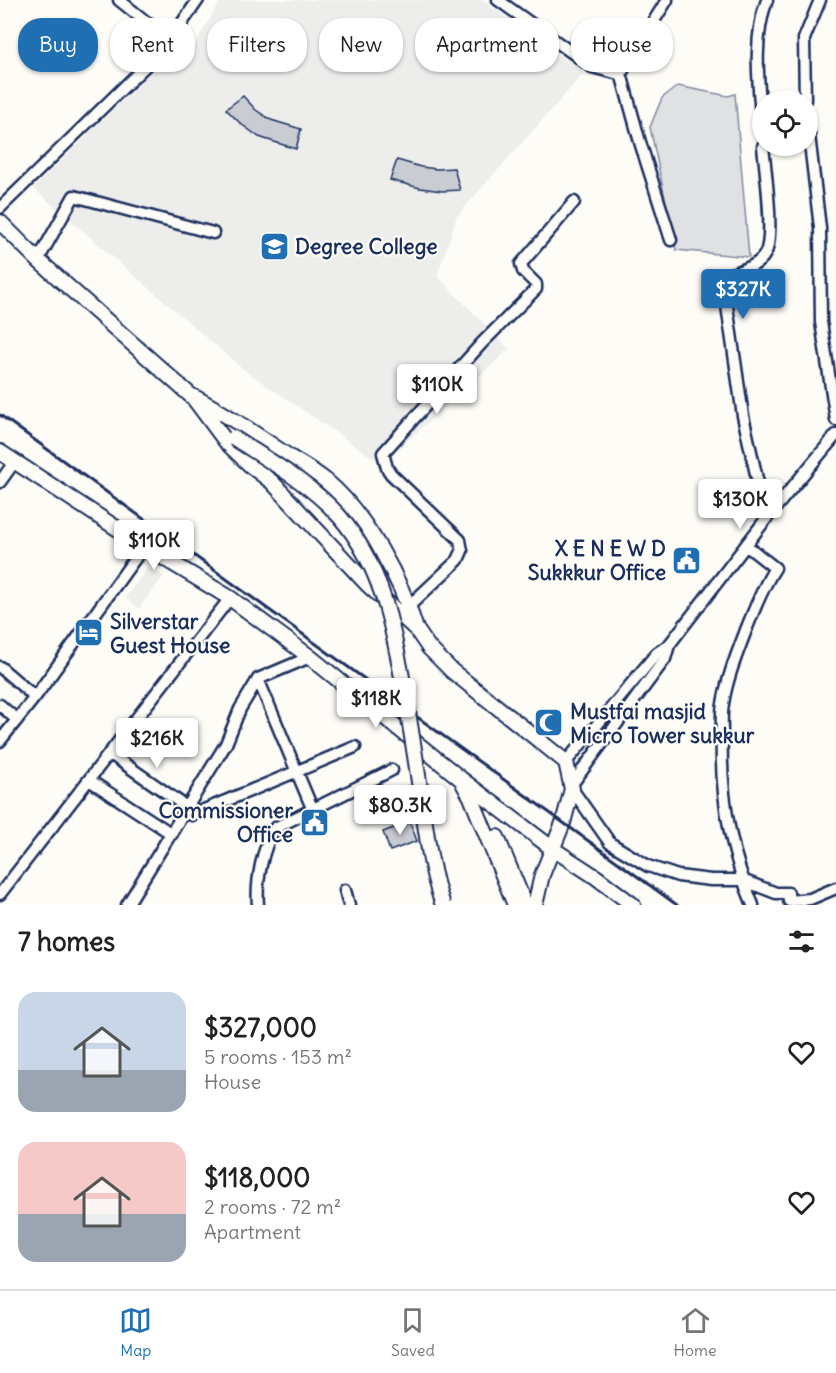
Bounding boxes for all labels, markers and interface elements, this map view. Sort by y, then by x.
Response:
chip: Buy [18,18,98,72]
chip: Rent [110,18,195,72]
chip: Filters [207,18,307,72]
chip: New [319,18,403,72]
chip: Apartment [415,18,559,72]
chip: House [571,18,673,72]
map controls [752,90,818,156]
button: locate [752,90,818,156]
school or university icon: Degree College [258,230,290,262]
place label: Degree College [295,233,438,260]
pin: $327K [701,269,785,320]
text: $327K [715,276,771,301]
pin: $110K [395,364,479,415]
text: $110K [411,371,463,396]
pin: $130K [698,479,782,530]
text: $130K [712,486,768,511]
pin: $110K [112,520,196,571]
text: $110K [128,527,180,552]
place label: X E N E W D Sukkkur Office [528,535,666,586]
public building icon: X E N E W D Sukkkur Office [671,544,703,576]
place label: Silverstar Guest House [110,608,230,659]
hotel icon: Silverstar Guest House [73,617,105,649]
pin: $118K [334,678,418,729]
text: $118K [351,685,401,710]
place label: Mustfai masjid Micro Tower sukkur [570,698,755,749]
mosque icon: Mustfai masjid Micro Tower sukkur [533,707,565,739]
pin: $216K [115,718,199,769]
text: $216K [130,725,184,750]
pin: $80.3K [351,785,449,836]
text: $80.3K [368,792,432,817]
place label: Commissioner Office [158,797,293,848]
public building icon: Commissioner Office [298,806,330,838]
text: 7 homes [18,925,115,958]
icon: filters [785,925,818,958]
text: $327,000 [204,1011,317,1044]
icon: home [66,1016,138,1088]
icon: heart [785,1036,818,1069]
text: 5 rooms · 153 m² [204,1044,352,1069]
text: House [204,1069,261,1094]
text: $118,000 [204,1161,310,1194]
icon: home [66,1166,138,1238]
icon: heart [785,1186,818,1219]
text: 2 rooms · 72 m² [204,1194,341,1219]
text: Apartment [204,1219,301,1244]
tab: Map [119,1304,152,1360]
tab: Saved [391,1304,435,1360]
tab: Home [674,1304,717,1360]

